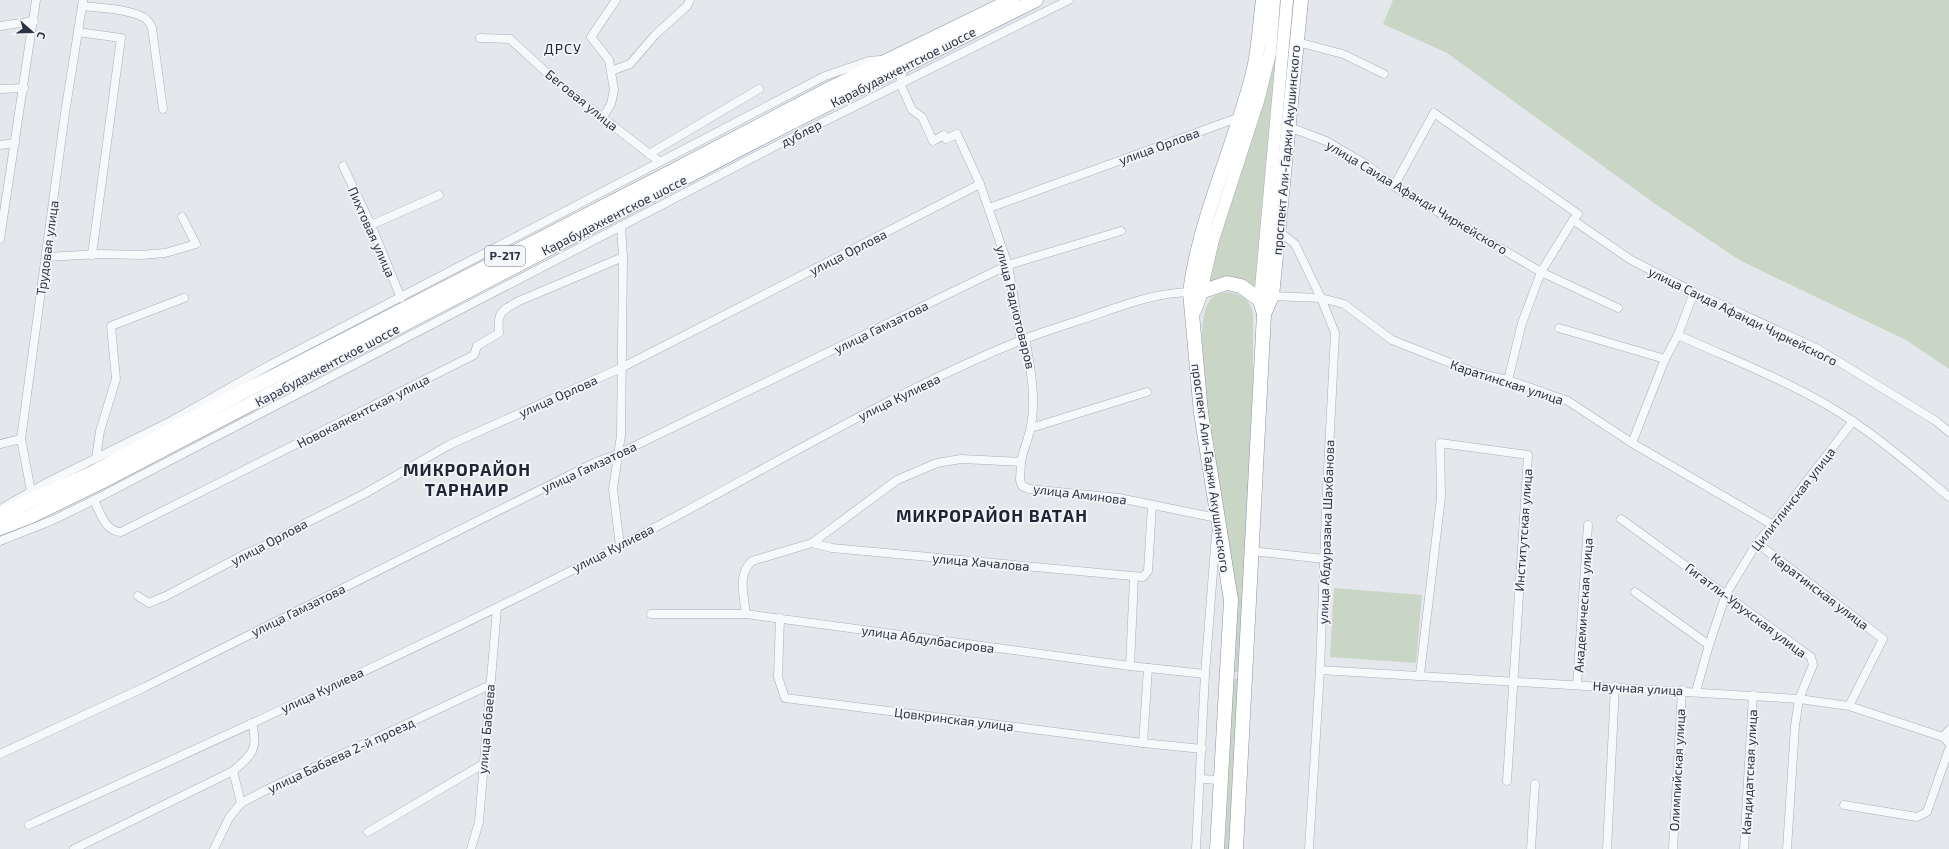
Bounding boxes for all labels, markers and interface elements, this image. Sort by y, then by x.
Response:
north arrow [12,12,52,52]
street label: Карабудахкентское шоссе [828,23,978,111]
text: С [34,30,49,41]
district label: ДРСУ [544,40,582,57]
street label: проспект Али-Гаджи Акушинского [1269,44,1303,256]
street label: Беговая улица [542,66,622,134]
street label: дублер [778,116,824,150]
street label: улица Орлова [1117,124,1201,168]
street label: улица Саида Афанди Чиркейского [1324,136,1510,258]
street label: Карабудахкентское шоссе [539,171,689,259]
street label: Пихтовая улица [345,184,399,280]
street label: Трудовая улица [32,199,62,297]
street label: улица Орлова [807,226,889,278]
street label: улица Радиотоваров [993,243,1039,371]
road number: Р-217 [485,246,525,266]
street label: улица Саида Афанди Чиркейского [1646,263,1840,369]
street label: улица Гамзатова [831,297,931,357]
street label: Карабудахкентское шоссе [252,320,402,410]
street label: Каратинская улица [1448,356,1566,408]
street label: проспект Али-Гаджи Акушинского [1188,362,1234,574]
street label: улица Кулиева [855,370,943,424]
street label: Новокаякентская улица [294,371,432,451]
street label: улица Орлова [516,371,600,421]
street label: улица Гамзатова [539,438,639,496]
street label: улица Абдуразака Шахбанова [1315,439,1337,625]
street label: Цилитлинская улица [1748,444,1838,554]
district label: МИКРОРАЙОН ТАРНАИР [403,459,531,499]
street label: Институтская улица [1511,468,1535,592]
street label: улица Аминова [1032,480,1128,508]
district label: МИКРОРАЙОН ВАТАН [896,505,1088,525]
street label: улица Орлова [228,515,310,569]
street label: улица Кулиева [569,521,657,575]
street label: Академическая улица [1570,537,1596,673]
street label: Каратинская улица [1768,549,1872,633]
street label: улица Хачалова [932,550,1030,574]
street label: Гигатли-Урухская улица [1682,559,1810,661]
street label: улица Гамзатова [248,580,348,640]
street label: улица Абдулбасирова [860,622,996,656]
street label: улица Кулиева [278,664,366,716]
street label: Научная улица [1592,678,1684,698]
street label: улица Бабаева [474,683,498,775]
street label: Цовкринская улица [893,704,1015,734]
street label: Олимпийская улица [1666,708,1688,832]
street label: Кандидатская улица [1738,709,1760,835]
street label: улица Бабаева 2-й проезд [265,714,417,796]

